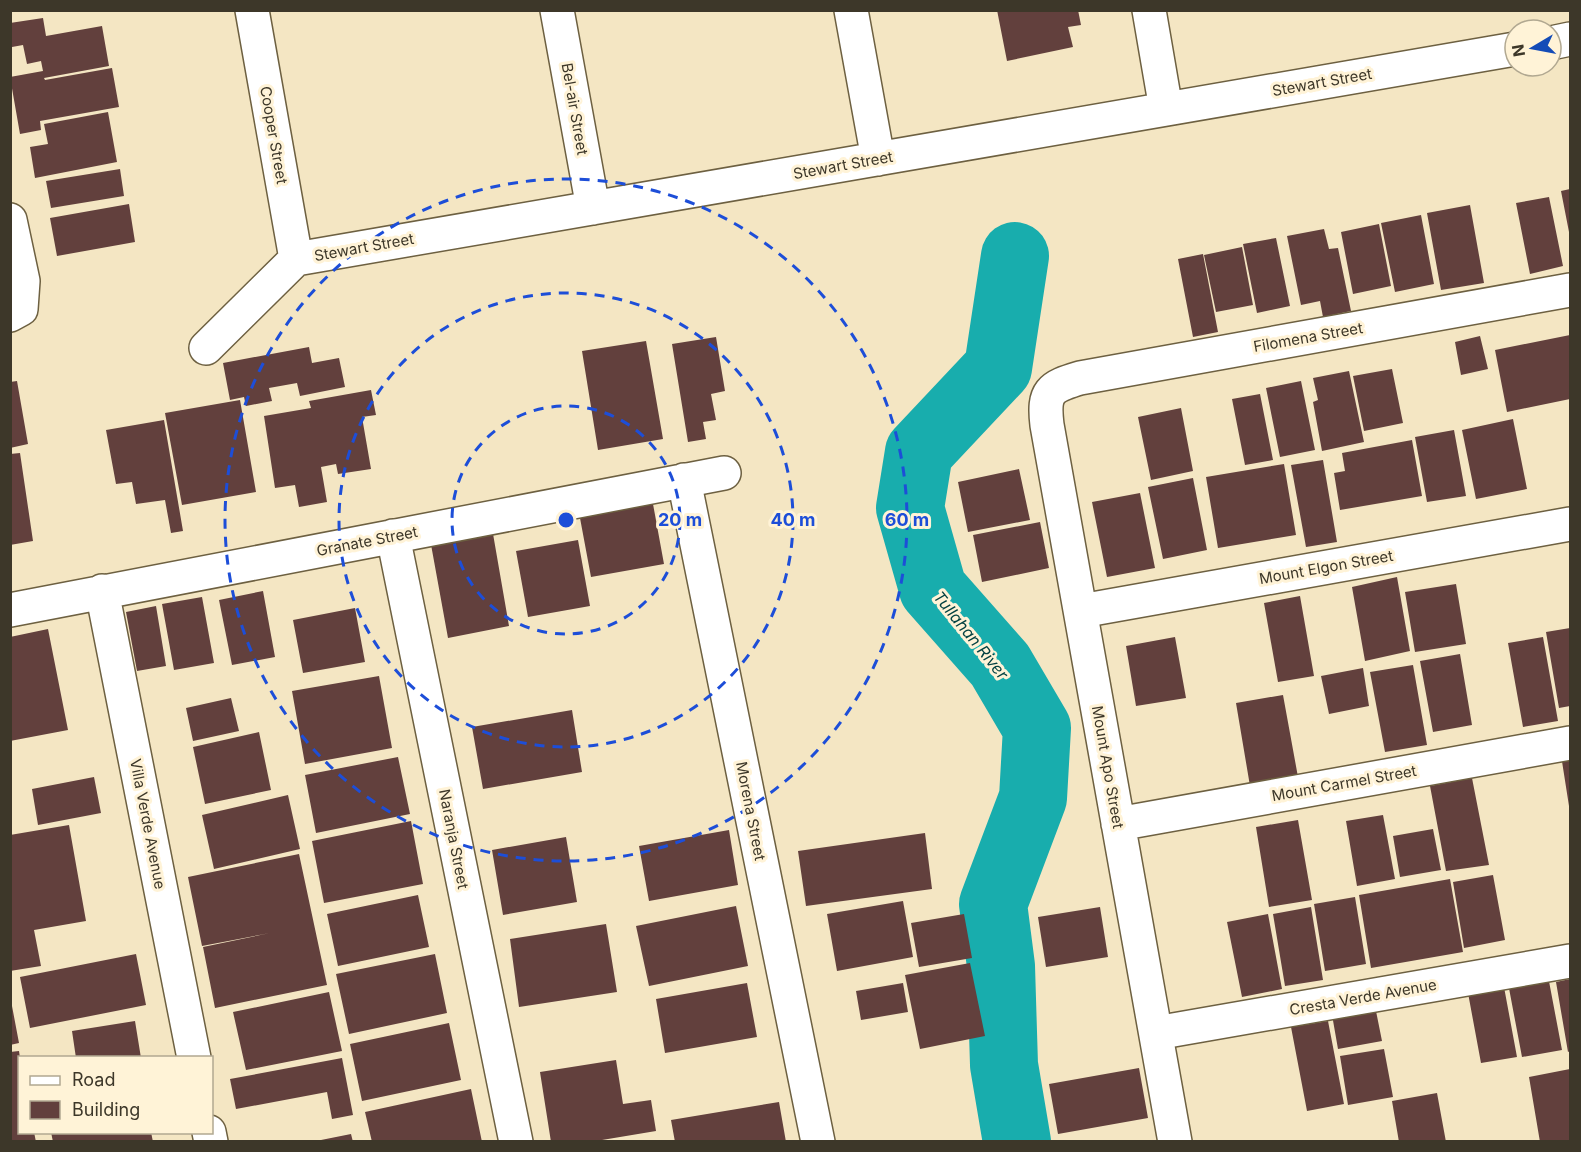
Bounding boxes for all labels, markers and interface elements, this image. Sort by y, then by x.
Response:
north arrow [1503,18,1563,78]
text: N [1507,43,1529,58]
street label: Bel-air Street [558,61,592,157]
street label: Stewart Street [1271,64,1373,100]
street label: Cooper Street [256,85,292,186]
street label: Stewart Street [792,147,894,183]
street label: Stewart Street [313,229,415,265]
street label: Filomena Street [1252,318,1364,356]
text: 20 m [658,509,702,530]
text: 40 m [771,509,816,530]
text: 60 m [885,509,929,530]
centre of rings [556,510,576,530]
street label: Granate Street [315,522,419,560]
street label: Mount Elgon Street [1258,546,1395,588]
water label: Tullahan River [929,587,1013,684]
street label: Mount Apo Street [1088,704,1128,830]
street label: Villa Verde Avenue [126,757,170,891]
street label: Morena Street [732,760,770,862]
street label: Mount Carmel Street [1270,761,1418,805]
street label: Naranja Street [435,787,473,891]
street label: Cresta Verde Avenue [1288,975,1438,1019]
legend [18,1056,213,1134]
text: Road [72,1069,115,1090]
text: Building [72,1099,140,1120]

